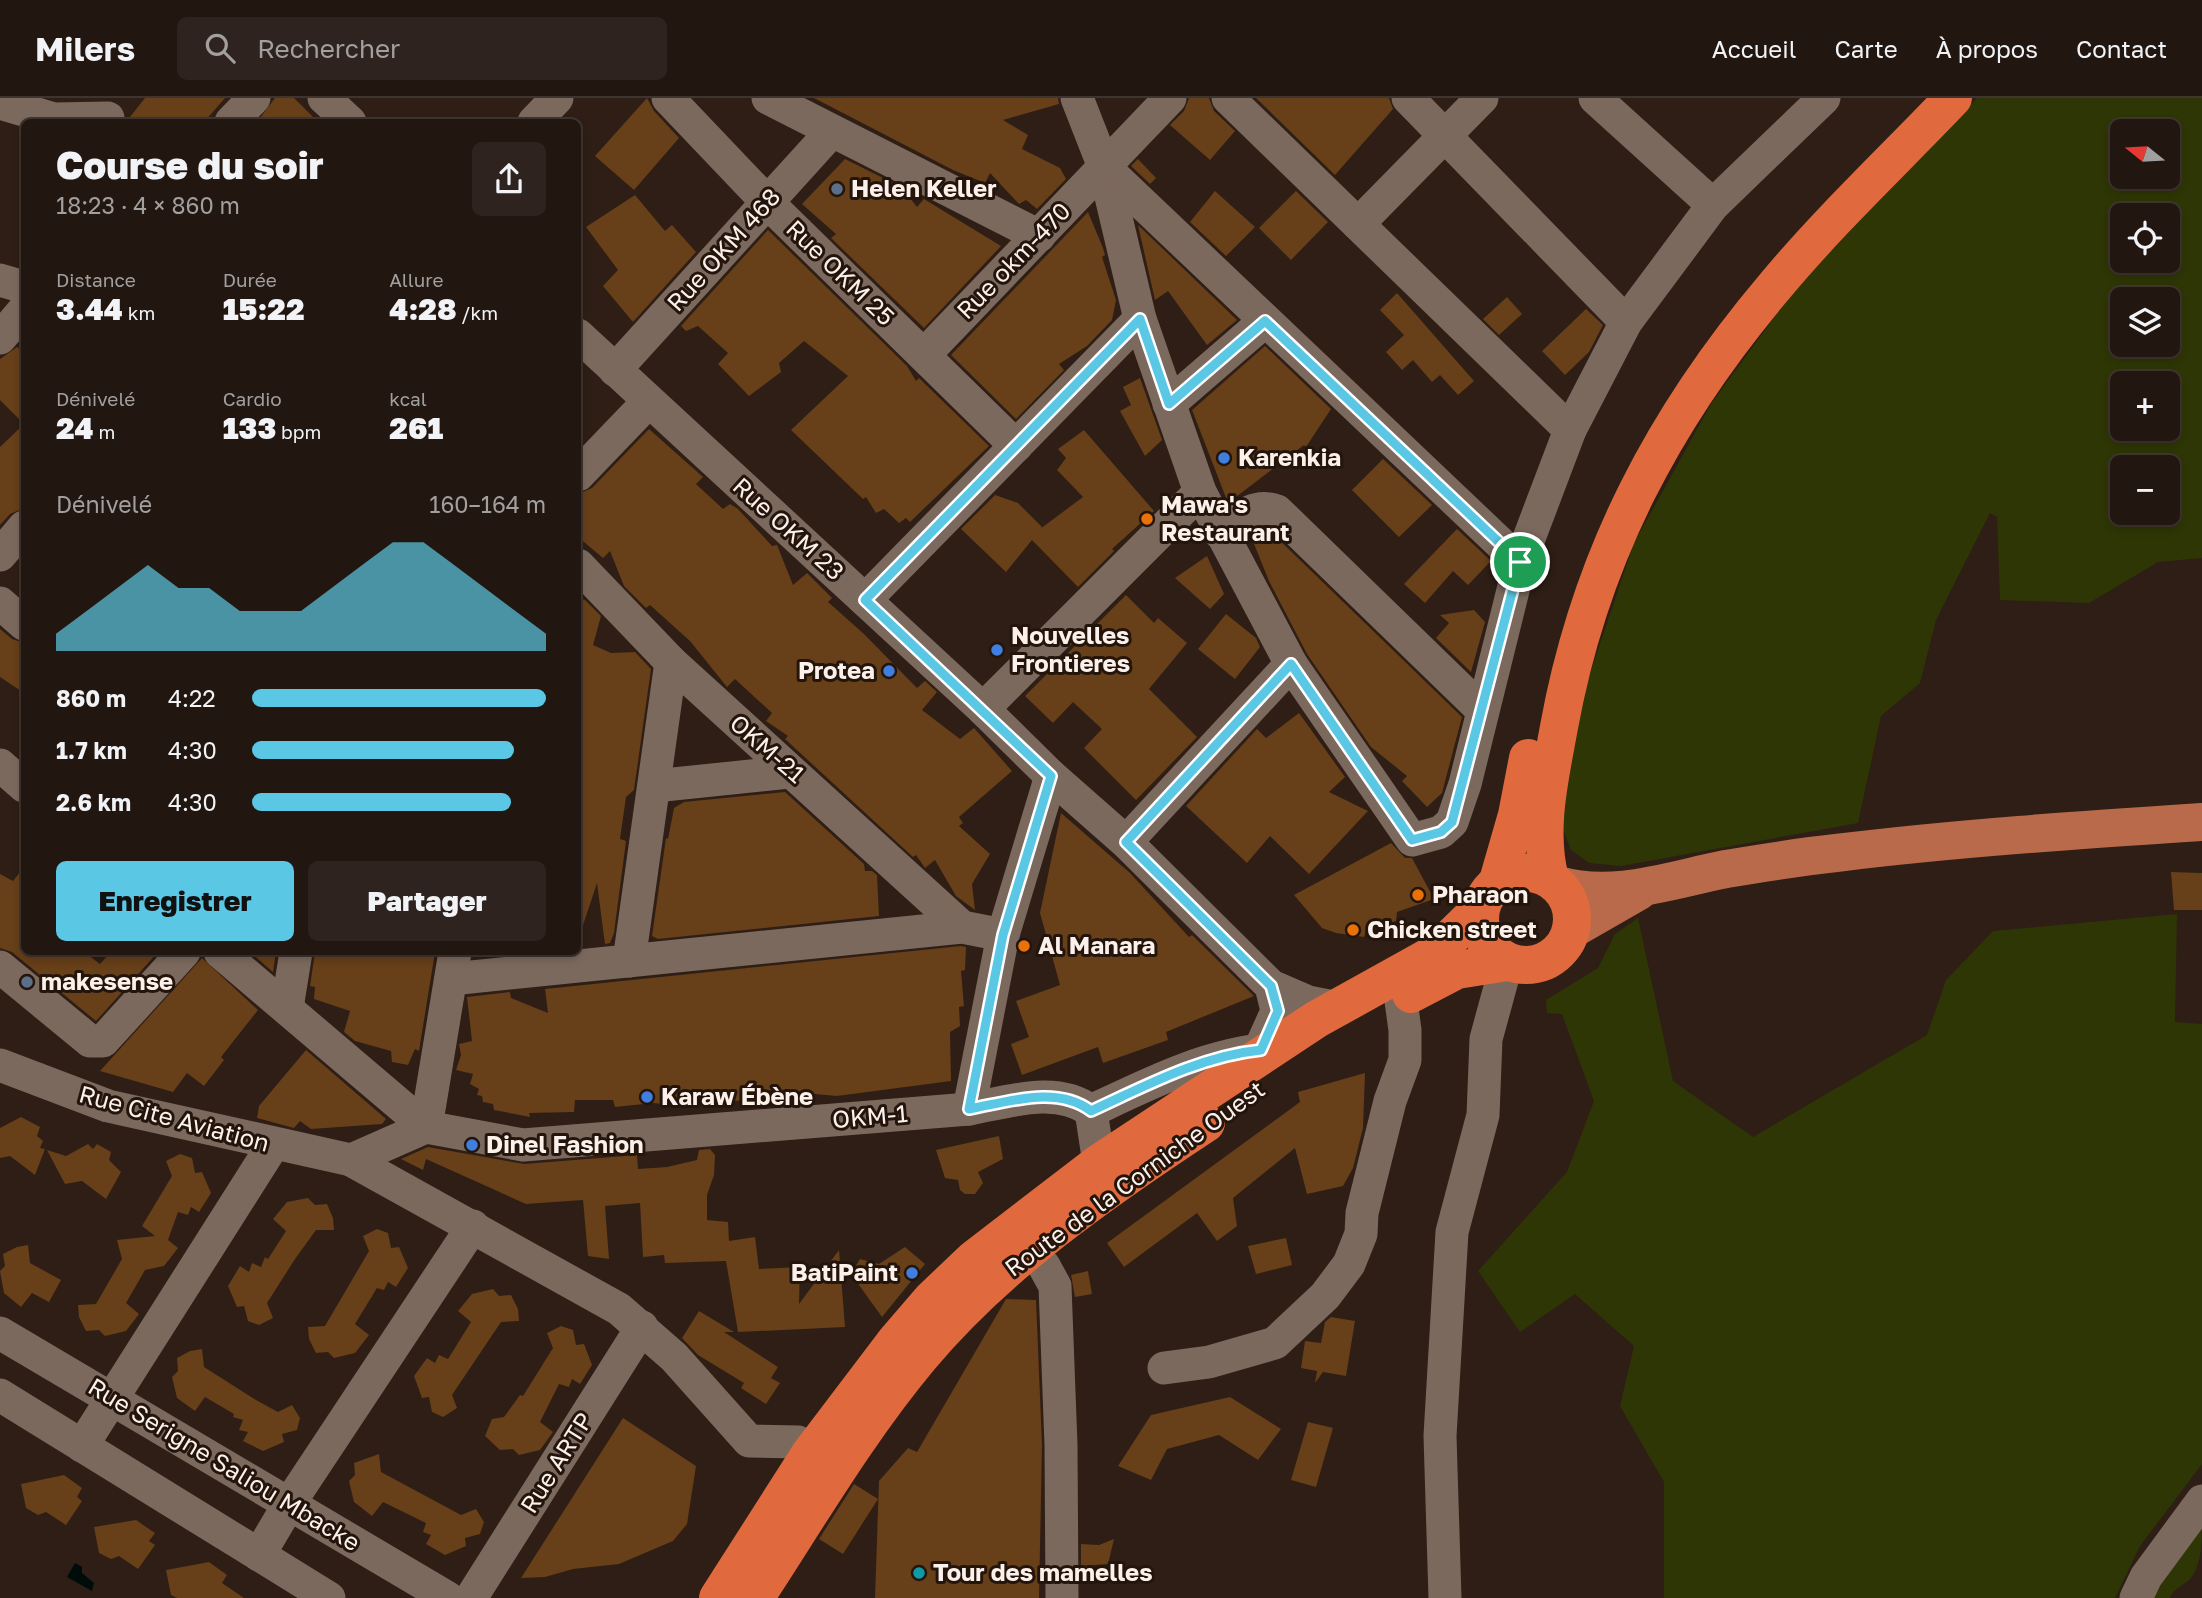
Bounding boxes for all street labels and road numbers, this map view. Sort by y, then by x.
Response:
street label: Rue OKM 468 [660,182,786,316]
street label: Rue okm-470 [950,196,1076,324]
street label: Rue OKM 25 [781,213,901,331]
street label: Rue OKM 23 [728,471,850,585]
street label: OKM-21 [725,708,811,788]
street label: Route de la Corniche Ouest [999,1074,1270,1282]
street label: Rue Cite Aviation [76,1078,273,1157]
street label: OKM-1 [831,1098,909,1133]
street label: Rue Serigne Saliou Mbacke [84,1371,366,1556]
street label: Rue ARTP [513,1407,598,1518]

